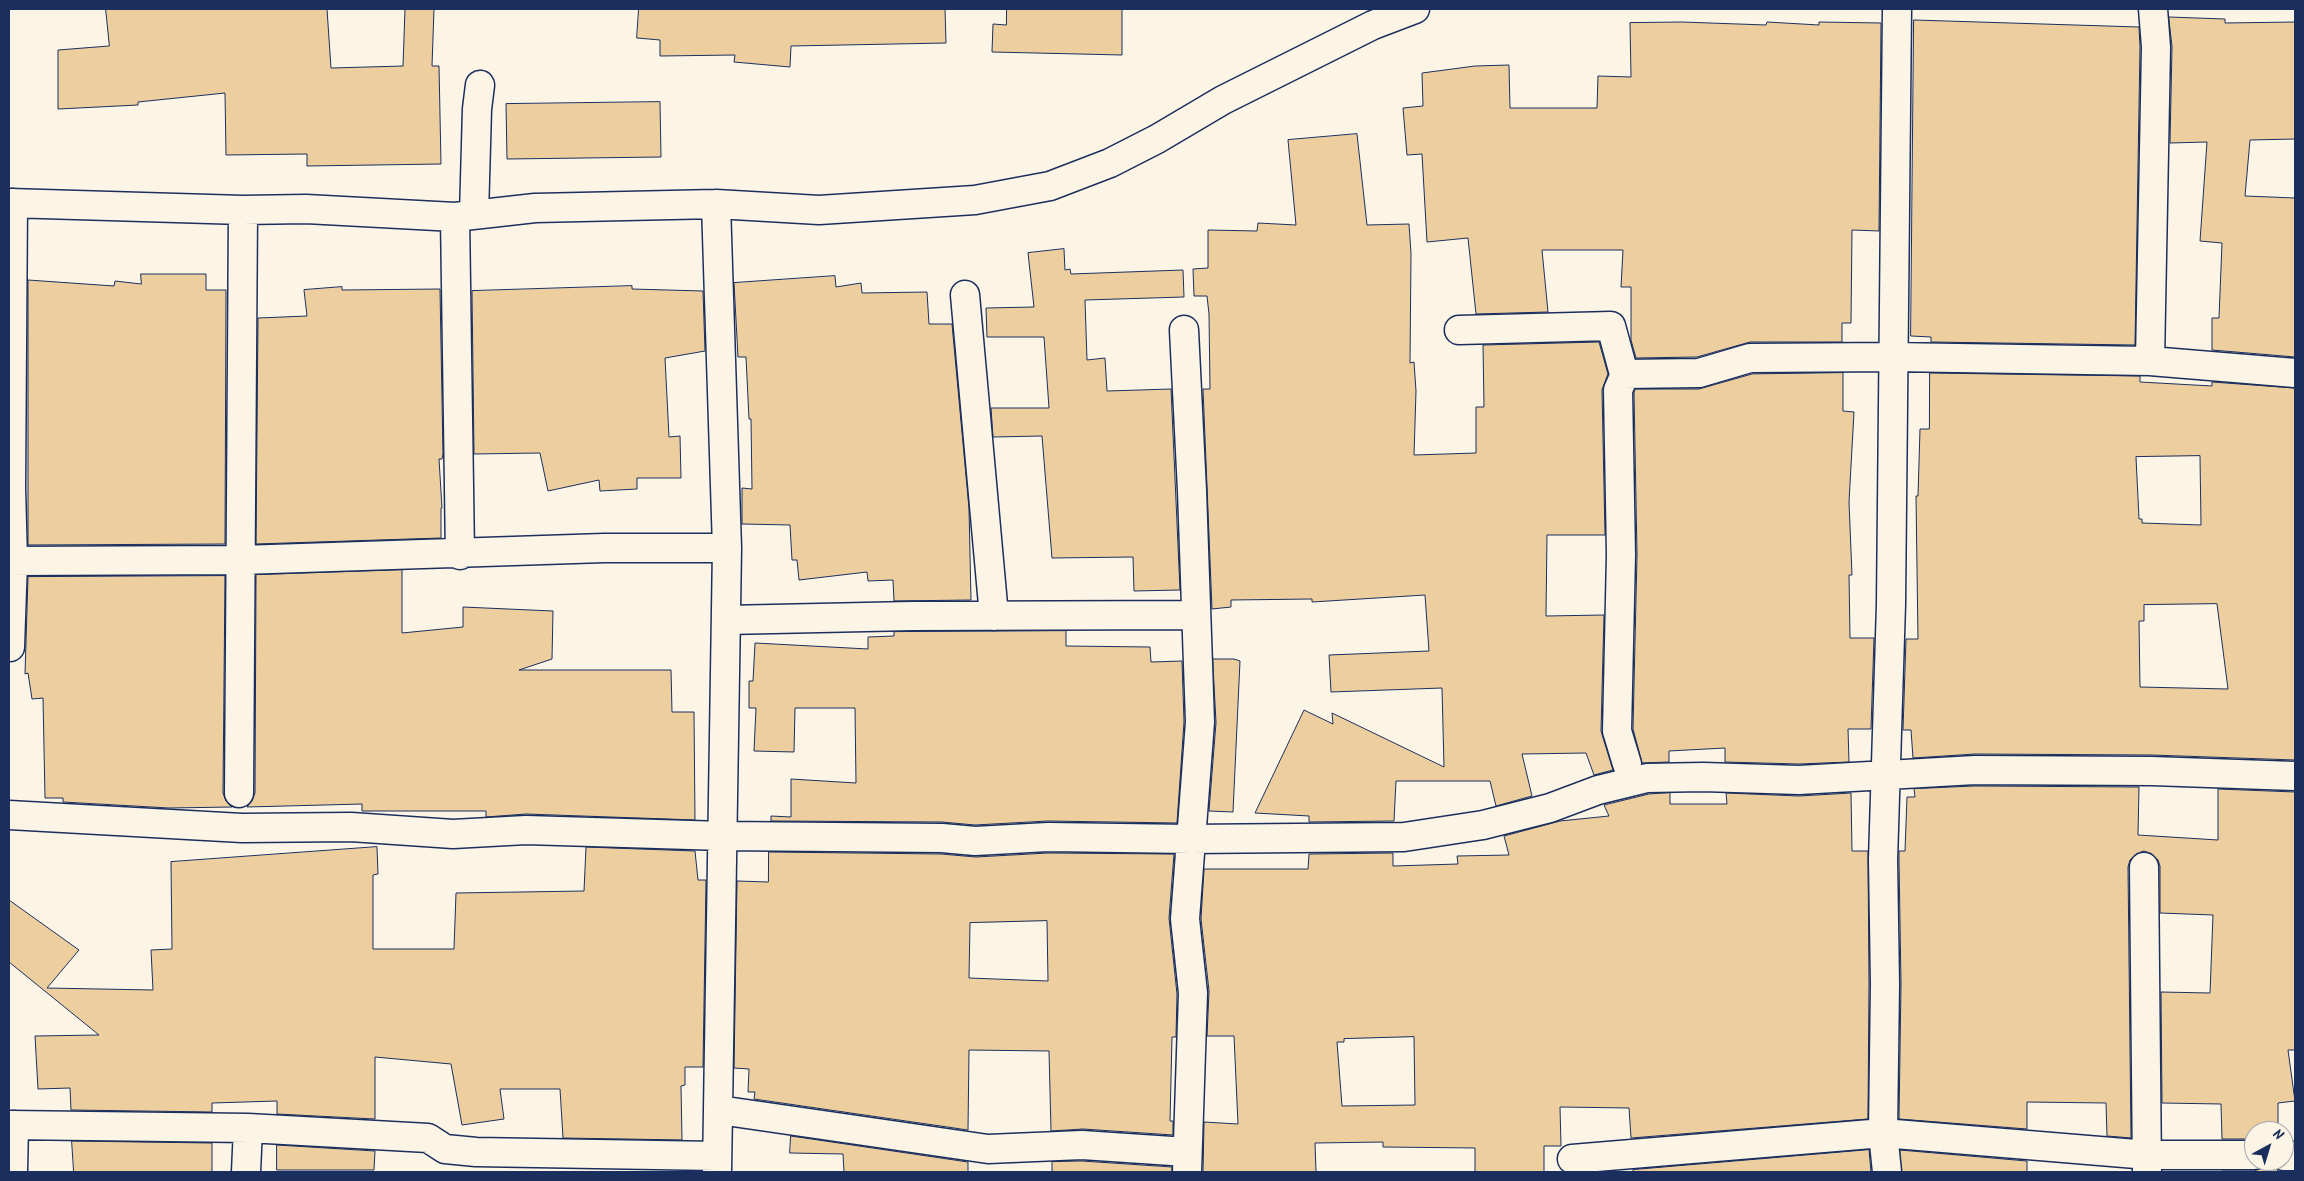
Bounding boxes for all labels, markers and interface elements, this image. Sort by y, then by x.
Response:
north arrow [2244,1121,2294,1171]
text: N [2267,1124,2288,1146]

